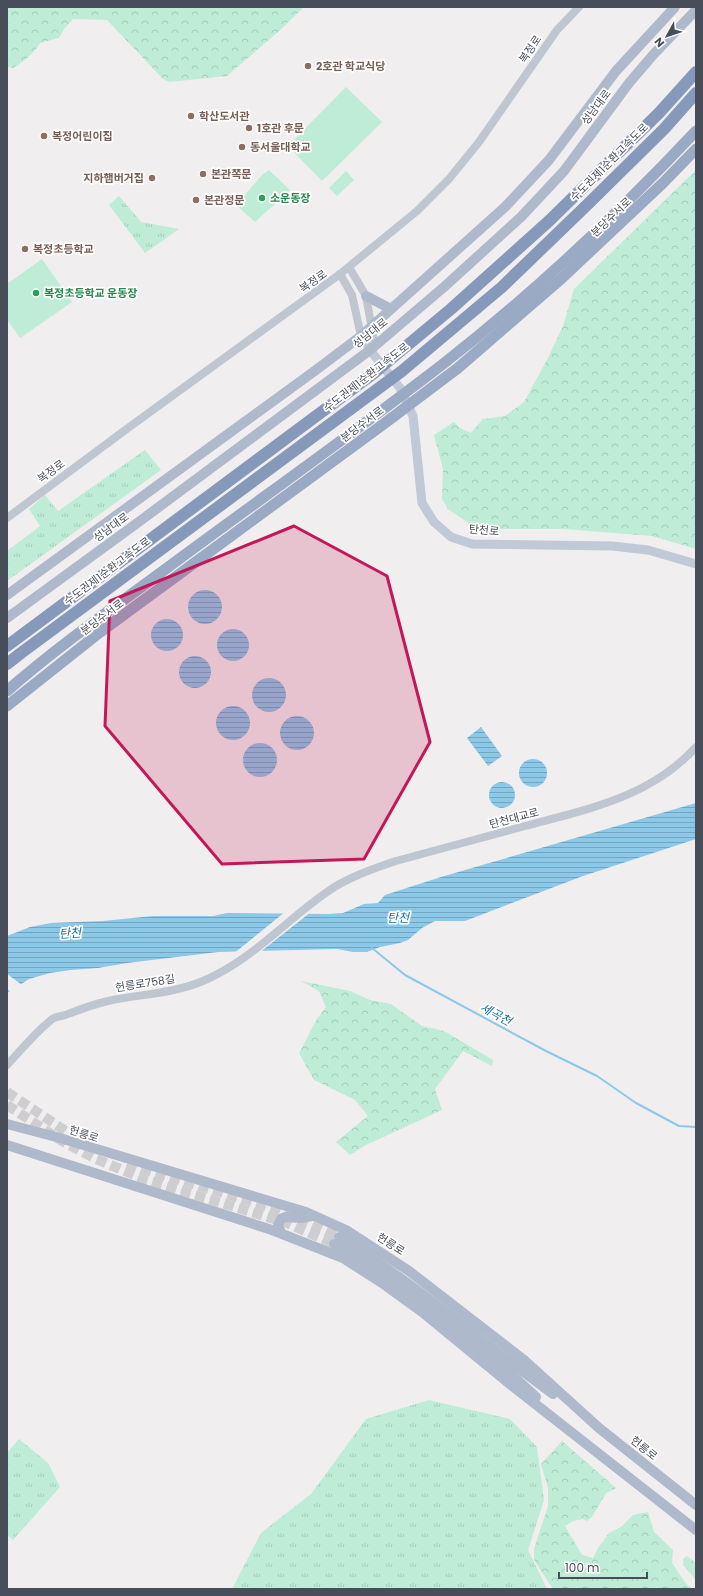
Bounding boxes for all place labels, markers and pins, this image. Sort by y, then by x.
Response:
place label: 2호관 학교식당 [316,58,385,74]
marker: 2호관 학교식당 [303,61,313,71]
place label: 학산도서관 [199,108,250,124]
marker: 학산도서관 [186,111,196,121]
place label: 1호관 후문 [257,120,304,136]
marker: 1호관 후문 [244,123,254,133]
place label: 복정어린이집 [52,128,113,144]
marker: 복정어린이집 [39,131,49,141]
place label: 동서울대학교 [250,139,311,155]
marker: 동서울대학교 [237,142,247,152]
place label: 본관쪽문 [211,166,251,182]
marker: 본관쪽문 [198,169,208,179]
place label: 지하햄버거집 [83,170,144,186]
marker: 지하햄버거집 [147,173,157,183]
place label: 소운동장 [270,190,310,206]
place label: 본관정문 [204,192,244,208]
marker: 소운동장 [257,193,267,203]
marker: 본관정문 [191,195,201,205]
place label: 복정초등학교 [33,241,94,257]
marker: 복정초등학교 [20,244,30,254]
place label: 복정초등학교 운동장 [44,285,137,301]
marker: 복정초등학교 운동장 [31,288,41,298]

